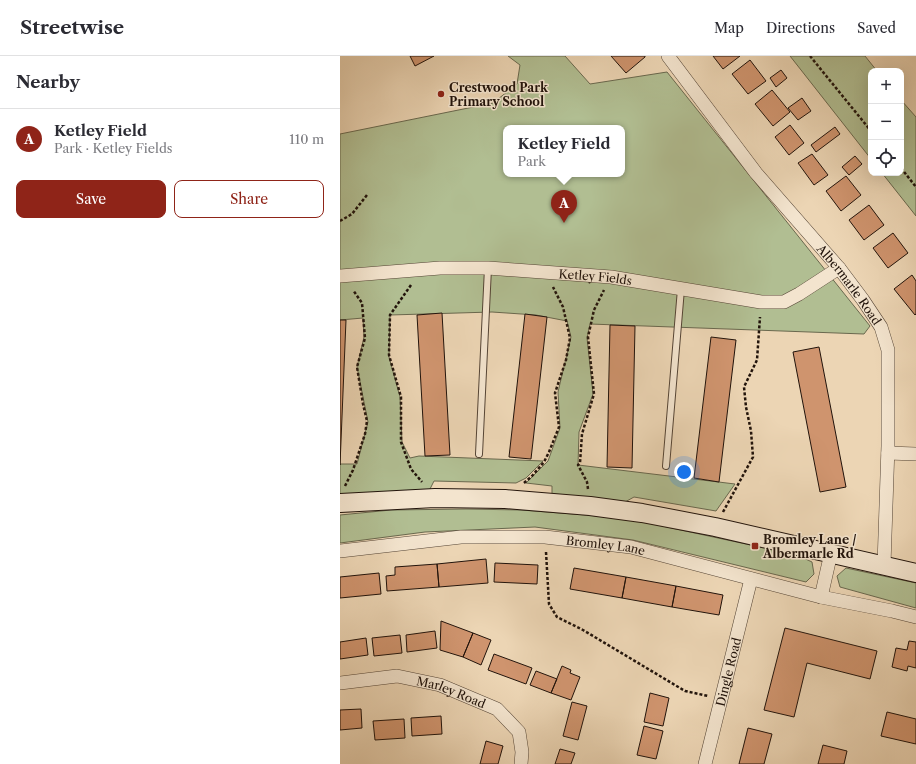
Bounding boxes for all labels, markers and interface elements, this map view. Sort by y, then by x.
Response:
text: Streetwise [20,16,124,39]
text: Map [714,19,744,37]
text: Directions [766,19,835,37]
text: Saved [857,19,896,37]
map controls [868,68,904,176]
button: + [868,68,904,104]
text: Nearby [16,72,80,92]
place label: Crestwood Park Primary School [449,80,549,109]
marker: Crestwood Park Primary School [436,89,446,99]
button: − [868,104,904,140]
text: Ketley Field [54,121,147,140]
popup [503,125,625,177]
text: A [24,131,34,147]
text: 110 m [289,131,324,147]
text: Ketley Field [518,134,610,153]
text: Park · Ketley Fields [54,140,172,156]
button: locate [868,140,904,176]
text: Park [518,153,546,169]
button: Save [16,180,166,218]
button: Share [174,180,324,218]
pin: A [551,190,577,223]
street label: Albermarle Road [813,240,885,328]
street label: Ketley Fields [558,266,633,288]
your location [674,462,694,482]
street label: Bromley Lane [565,532,647,558]
place label: Bromley Lane / Albermarle Rd [762,532,857,561]
marker: Bromley Lane / Albermarle Rd [750,541,760,551]
street label: Dingle Road [712,635,744,708]
street label: Marley Road [415,673,489,711]

